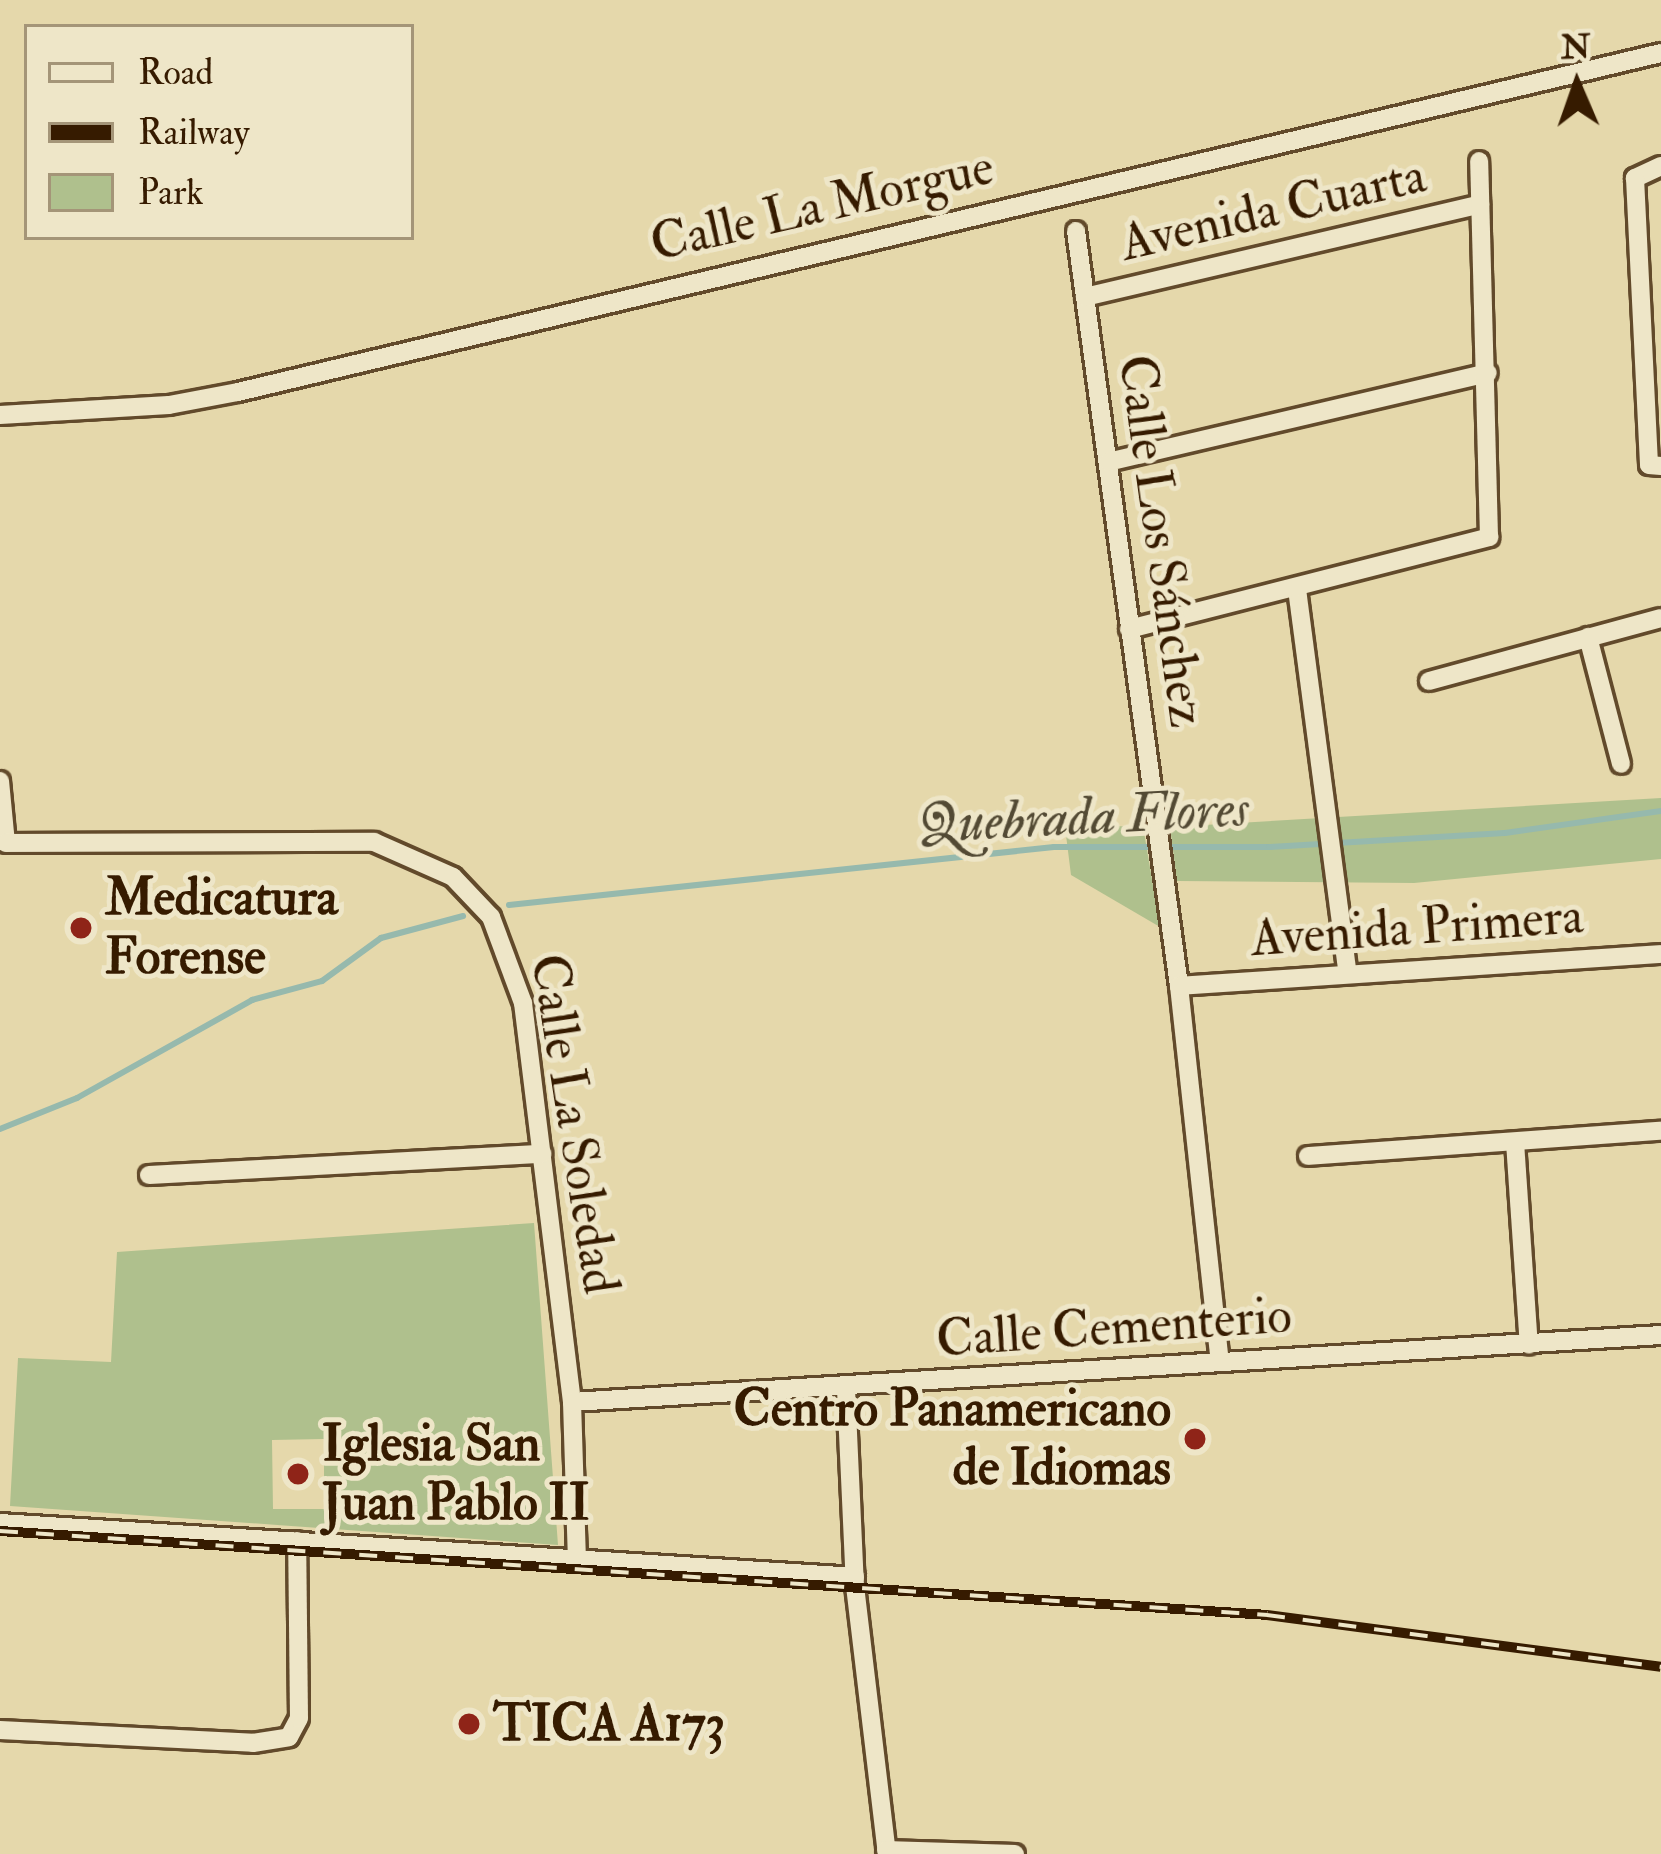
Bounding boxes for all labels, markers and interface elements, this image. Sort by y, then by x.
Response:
legend [24,24,414,240]
north arrow [1517,24,1637,144]
text: N [1560,27,1591,69]
text: Road [138,50,213,95]
text: Railway [138,110,249,155]
street label: Calle La Morgue [645,137,999,275]
street label: Avenida Cuarta [1115,145,1431,275]
text: Park [138,170,204,215]
street label: Calle Los Sánchez [1105,351,1217,731]
water label: Quebrada Flores [916,776,1250,858]
place label: Medicatura Forense [105,868,338,988]
street label: Avenida Primera [1249,886,1585,970]
marker: Medicatura Forense [68,915,94,941]
street label: Calle La Soledad [517,950,631,1298]
street label: Calle Cementerio [934,1285,1294,1371]
place label: Centro Panamericano de Idiomas [734,1379,1171,1499]
place label: Iglesia San Juan Pablo II [322,1414,590,1534]
marker: Centro Panamericano de Idiomas [1182,1426,1208,1452]
marker: Iglesia San Juan Pablo II [285,1461,311,1487]
place label: TICA A173 [493,1693,725,1755]
marker: TICA A173 [456,1711,482,1737]

